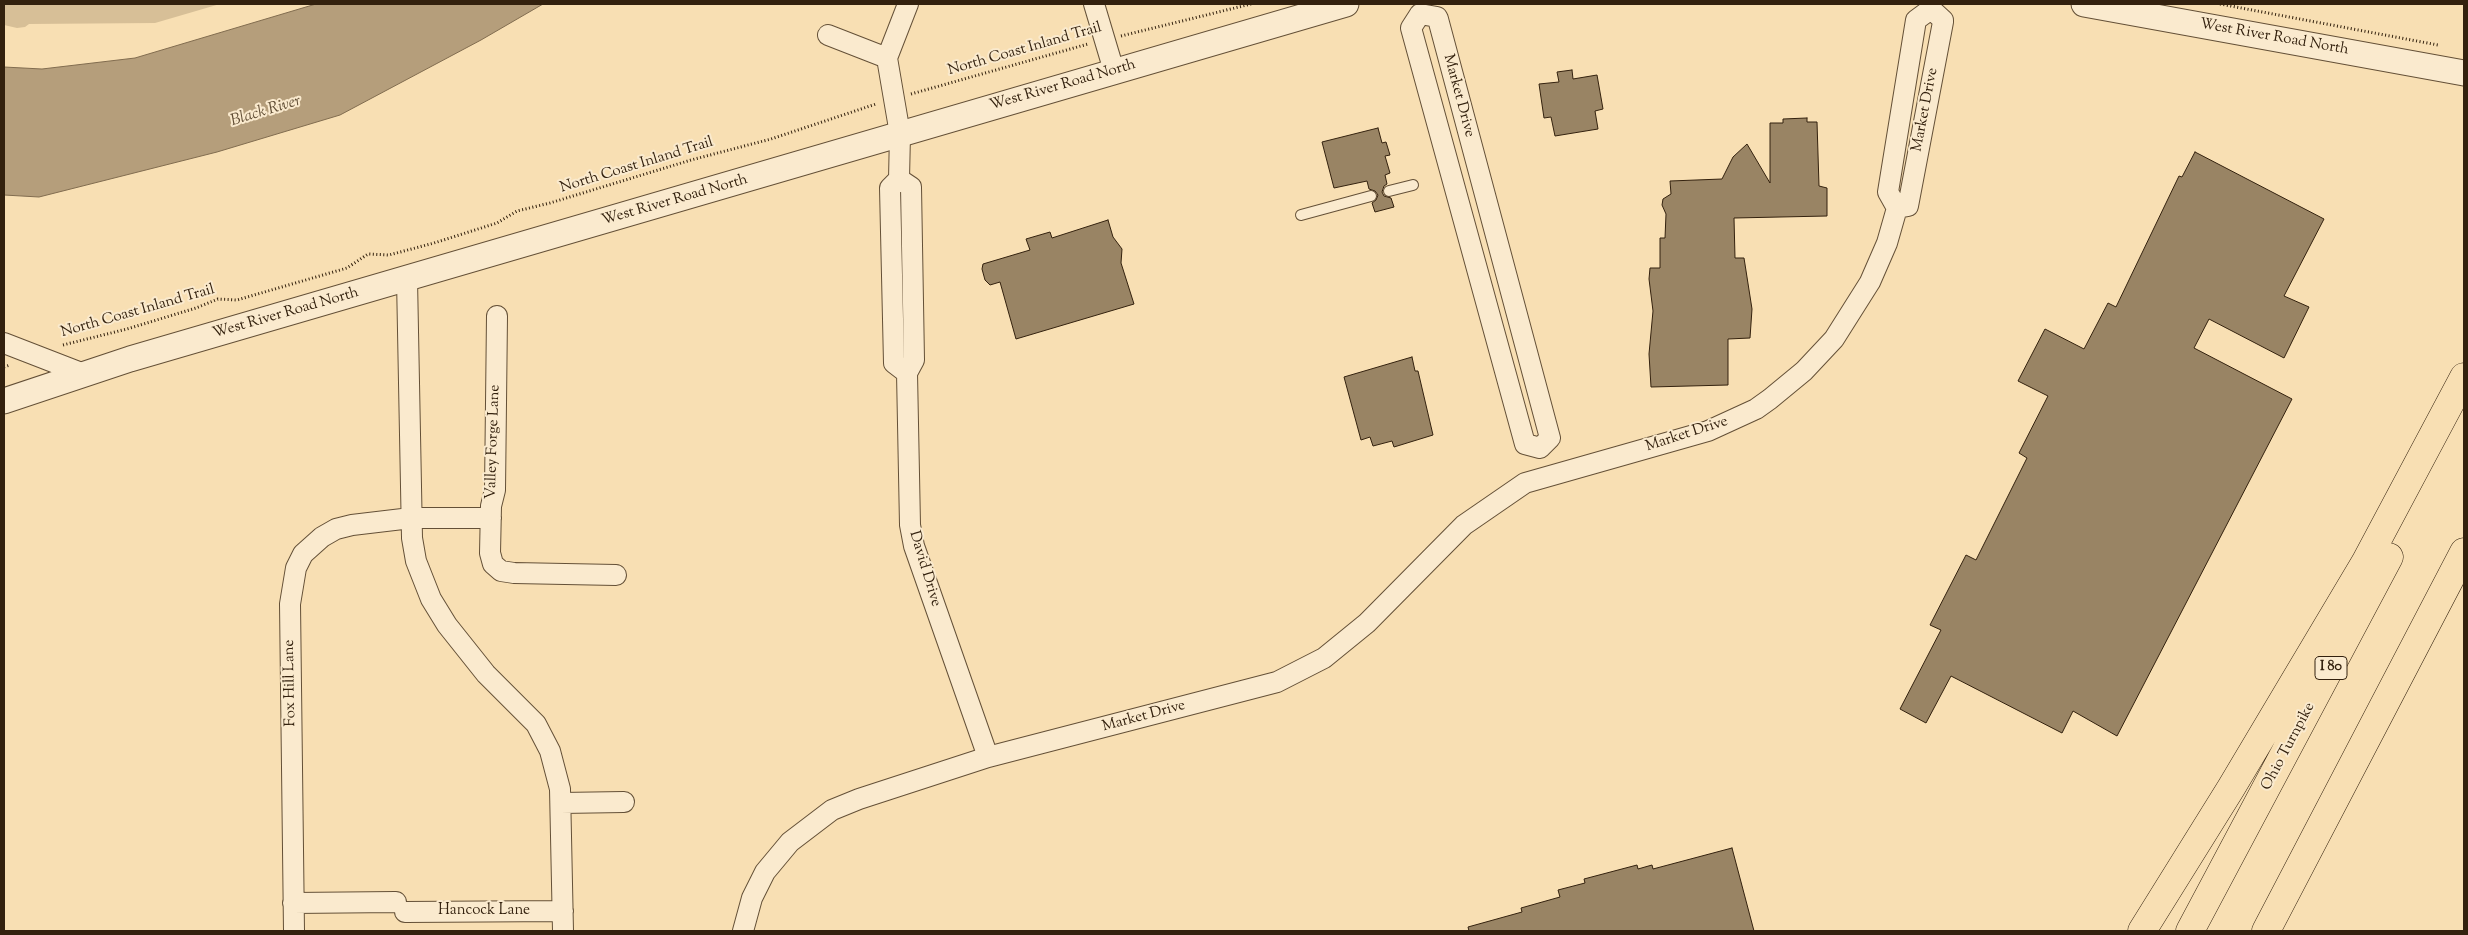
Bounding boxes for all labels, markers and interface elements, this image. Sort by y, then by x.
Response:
street label: West River Road North [2198,16,2350,60]
street label: North Coast Inland Trail [946,19,1104,81]
street label: Market Drive [1438,52,1478,140]
street label: West River Road North [988,57,1138,115]
street label: Market Drive [1909,66,1943,154]
water label: Black River [229,92,303,132]
street label: North Coast Inland Trail [558,134,716,198]
street label: West River Road North [600,172,750,230]
street label: North Coast Inland Trail [59,281,217,343]
street label: West River Road North [211,285,361,343]
street label: Valley Forge Lane [483,384,505,500]
street label: Market Drive [1644,413,1730,457]
street label: David Drive [904,529,944,609]
street label: Fox Hill Lane [281,639,301,727]
road number: I 80 [2315,656,2347,680]
street label: Market Drive [1100,697,1188,737]
street label: Ohio Turnpike [2258,700,2320,794]
street label: Hancock Lane [438,902,530,920]

